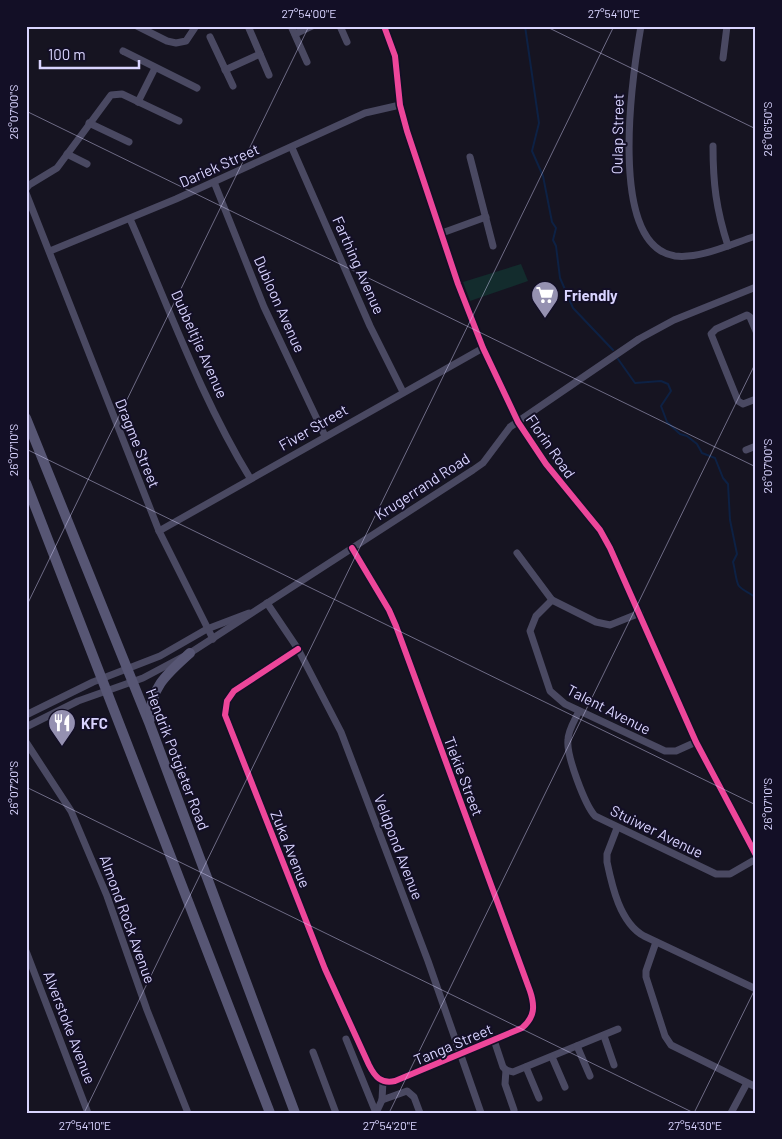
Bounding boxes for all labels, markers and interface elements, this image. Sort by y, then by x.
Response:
text: 27°54'00"E [282,6,336,20]
text: 27°54'10"E [588,6,640,20]
scale bar [40,38,139,70]
text: 100 m [48,45,86,63]
text: 26°07'00"S [6,85,20,139]
street label: Oulap Street [607,93,627,175]
text: 26°06'50"S [760,102,774,156]
street label: Dariek Street [176,139,262,191]
street label: Farthing Avenue [329,213,389,317]
street label: Dubloon Avenue [251,253,309,355]
supermarket icon: Friendly [530,280,560,319]
place label: Friendly [564,286,618,304]
street label: Dubbeltjie Avenue [168,287,232,401]
street label: Dragme Street [112,396,164,490]
street label: Fiver Street [275,400,351,454]
street label: Florin Road [522,411,580,481]
text: 26°07'10"S [6,424,20,476]
text: 26°07'00"S [760,439,774,493]
street label: Krugerrand Road [371,449,473,523]
street label: Talent Avenue [564,680,654,738]
street label: Hendrik Potgieter Road [143,686,213,832]
restaurant icon: KFC [47,708,77,747]
place label: KFC [81,714,108,732]
street label: Tiekie Street [441,734,487,818]
text: 26°07'20"S [6,761,20,815]
text: 26°07'10"S [760,778,774,830]
street label: Veldpond Avenue [371,792,427,902]
street label: Stuiwer Avenue [608,801,706,861]
street label: Zuka Avenue [267,808,315,890]
street label: Almond Rock Avenue [96,852,160,986]
street label: Alverstoke Avenue [40,968,100,1086]
street label: Tanga Street [411,1019,495,1069]
text: 27°54'10"E [59,1118,111,1132]
text: 27°54'20"E [363,1118,417,1132]
text: 27°54'30"E [668,1118,722,1132]

